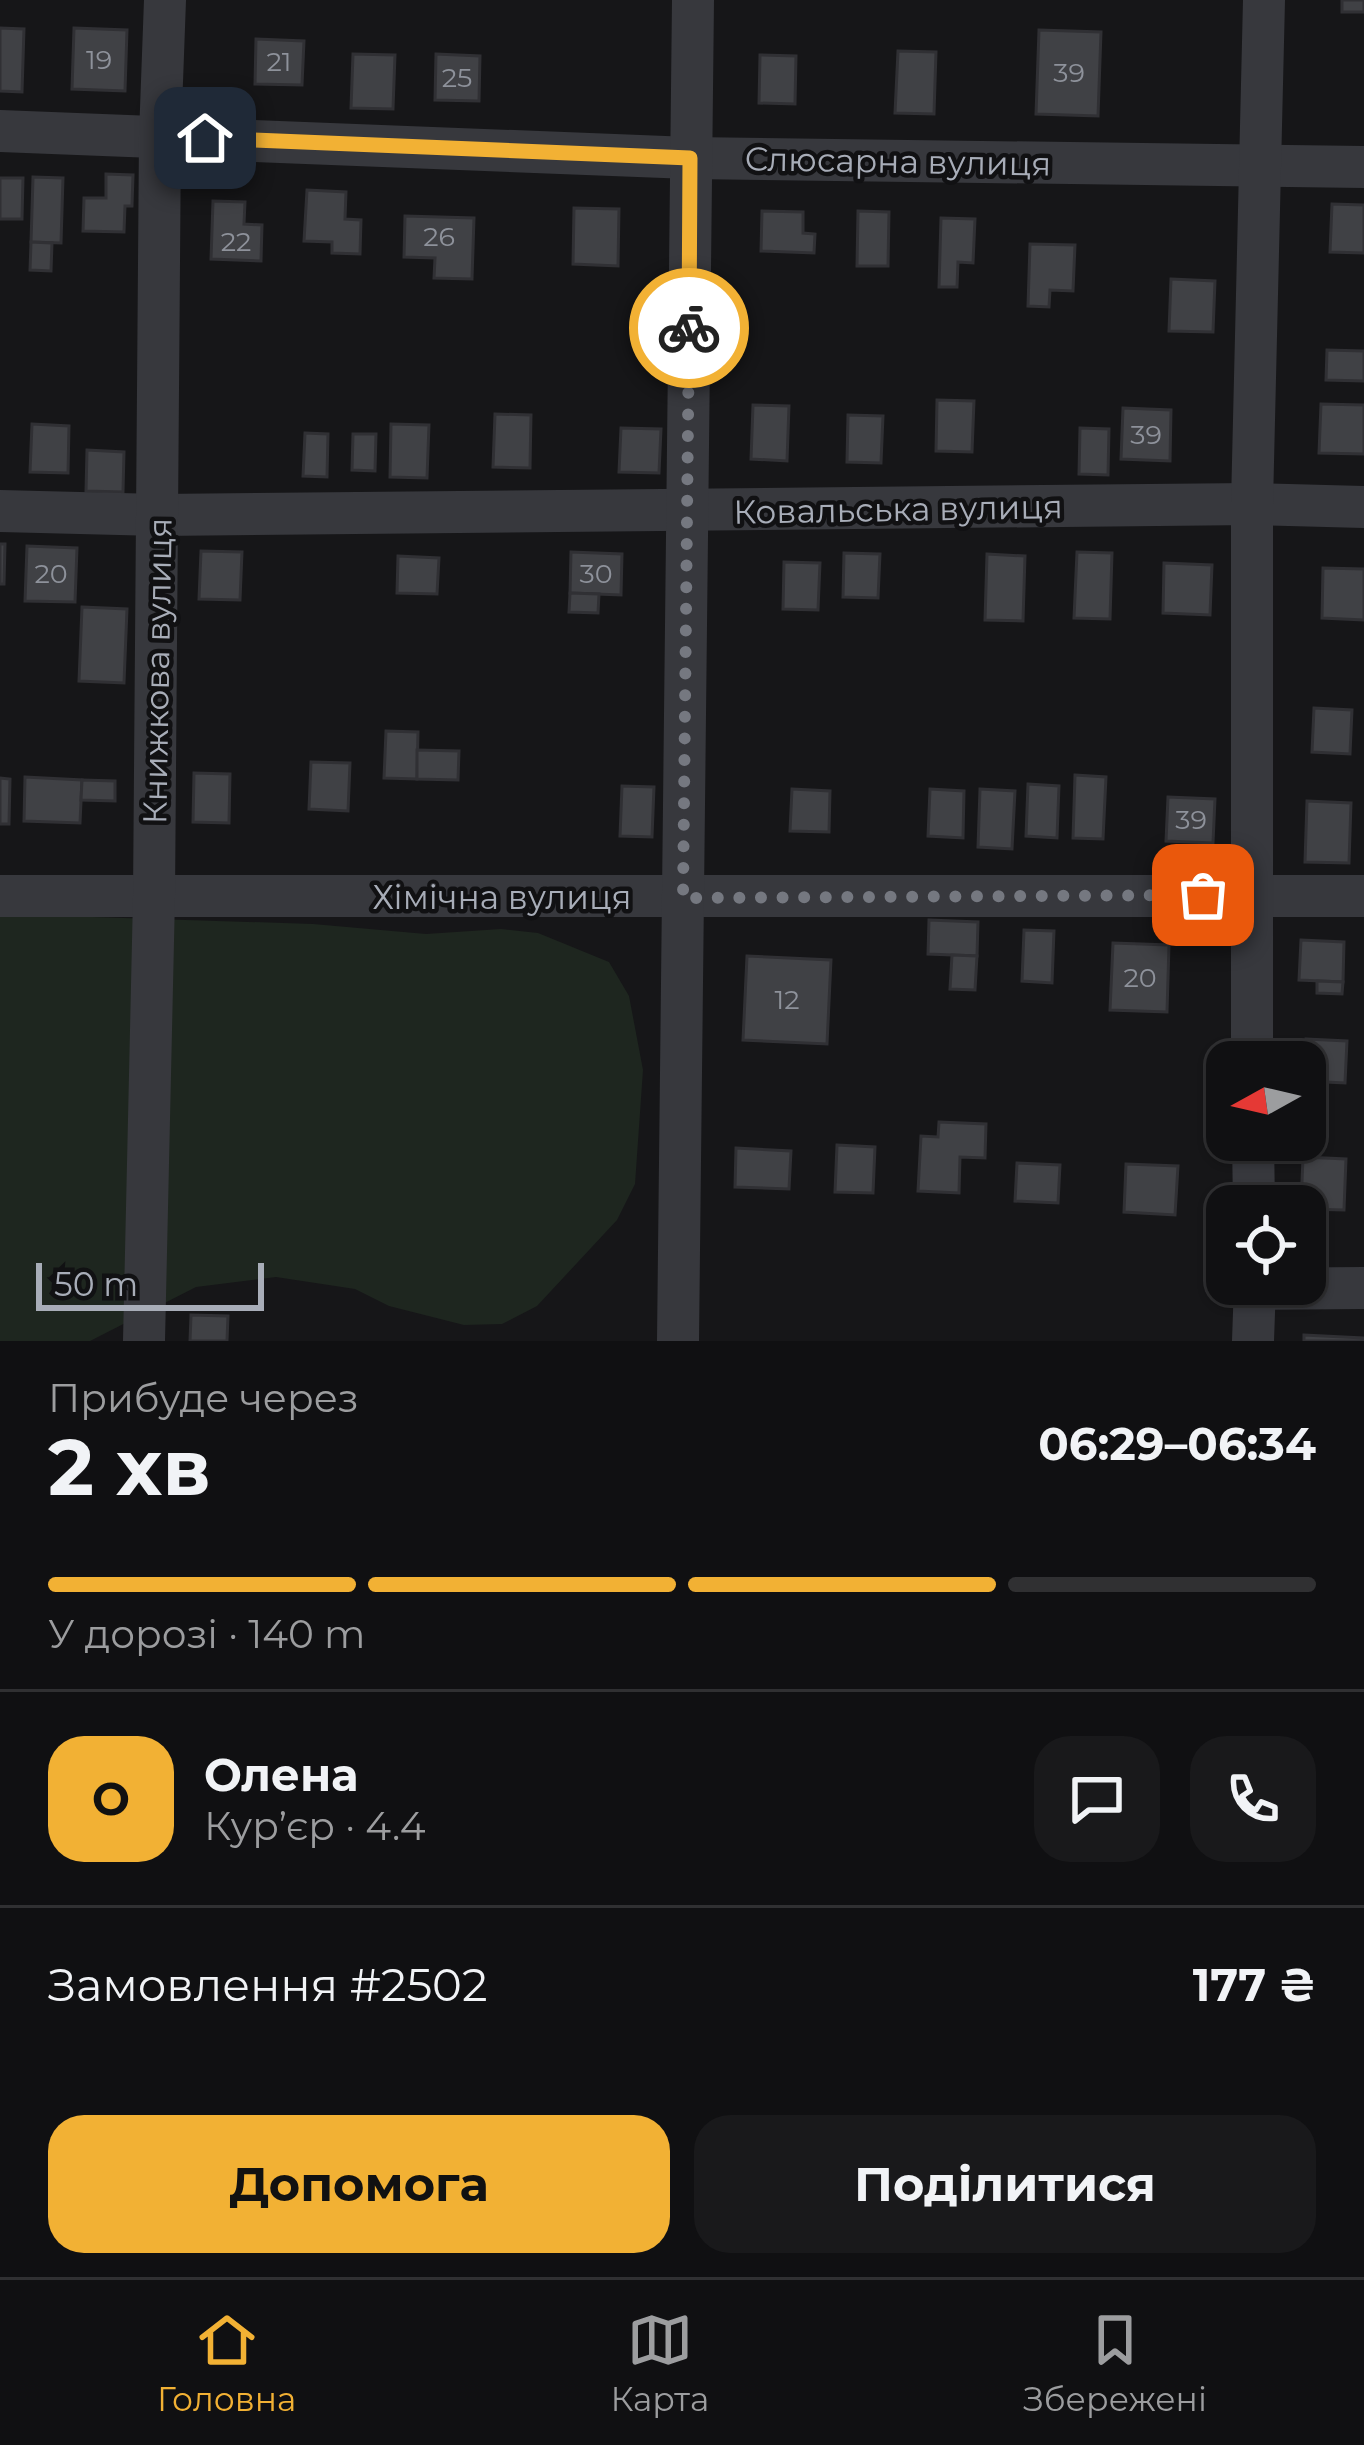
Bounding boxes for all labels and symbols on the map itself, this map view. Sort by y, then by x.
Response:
house number: 19 [86,43,112,76]
house number: 21 [266,45,292,78]
house number: 39 [1053,56,1085,89]
house number: 25 [442,61,472,94]
pin [154,87,256,189]
street label: Слюсарна вулиця [744,138,1052,184]
house number: 26 [423,220,455,253]
house number: 22 [221,225,251,258]
courier [629,268,749,388]
house number: 39 [1130,418,1162,451]
street label: Ковальська вулиця [733,486,1063,532]
street label: Книжкова вулиця [134,517,180,825]
house number: 20 [34,557,68,590]
house number: 30 [579,557,613,590]
house number: 39 [1175,803,1207,836]
pin [1152,844,1254,946]
street label: Хімічна вулиця [373,877,631,917]
house number: 20 [1123,961,1157,994]
house number: 12 [774,983,800,1016]
north arrow [1206,1041,1326,1161]
scale bar [36,1257,264,1310]

